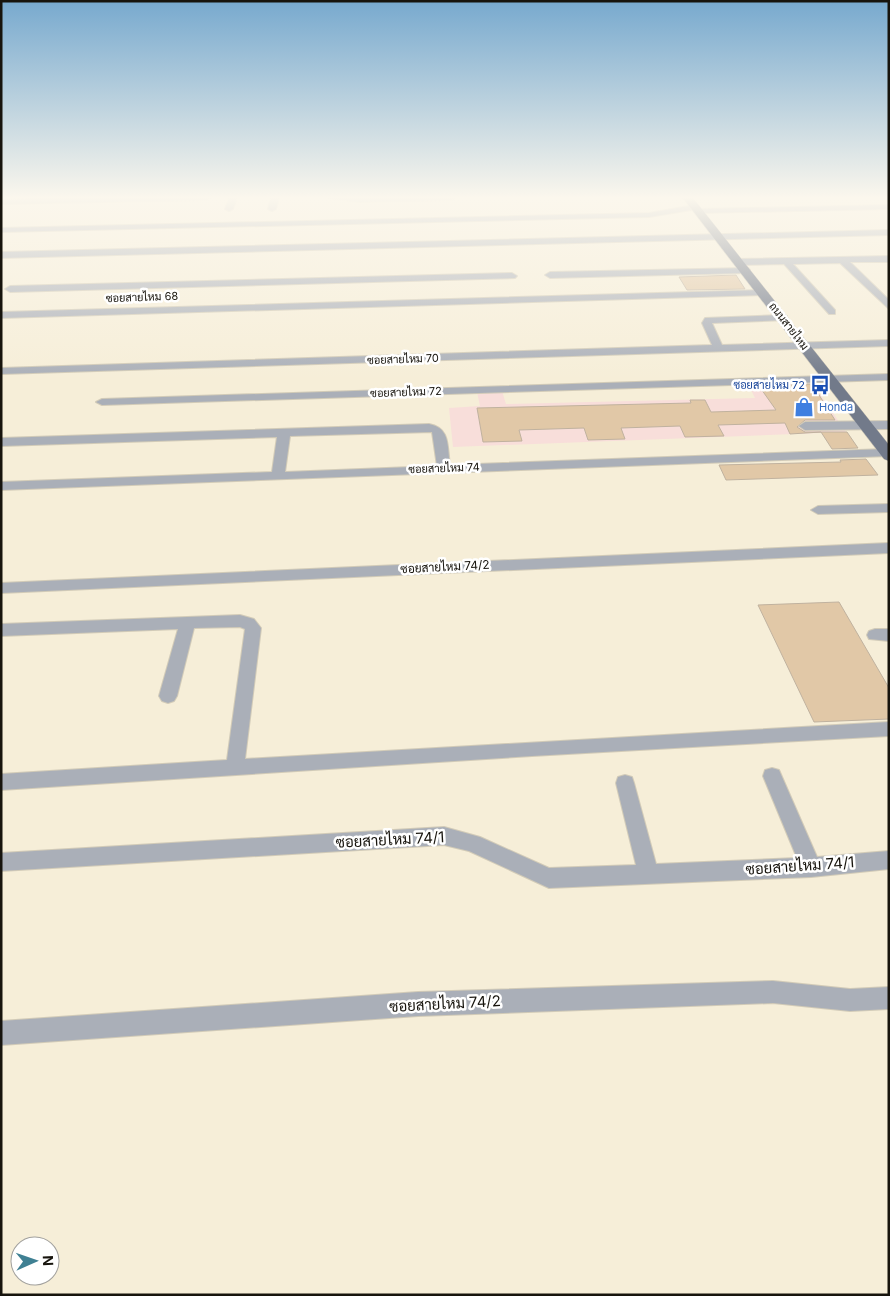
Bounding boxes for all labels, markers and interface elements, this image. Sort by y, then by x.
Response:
street label: ซอยสายไหม 68 [106,288,179,305]
street label: ถนนสายไหม [766,299,813,353]
street label: ซอยสายไหม 70 [367,350,439,367]
bus stop icon: ซอยสายไหม 72 [809,374,831,396]
place label: ซอยสายไหม 72 [733,377,805,392]
street label: ซอยสายไหม 72 [370,383,442,400]
shop icon: Honda [793,396,815,418]
place label: Honda [819,400,853,414]
street label: ซอยสายไหม 74 [408,459,480,476]
street label: ซอยสายไหม 74/2 [400,557,490,576]
street label: ซอยสายไหม 74/1 [335,827,445,852]
street label: ซอยสายไหม 74/1 [745,852,855,879]
street label: ซอยสายไหม 74/2 [389,991,501,1016]
north arrow [10,1236,60,1286]
text: N [40,1255,57,1266]

